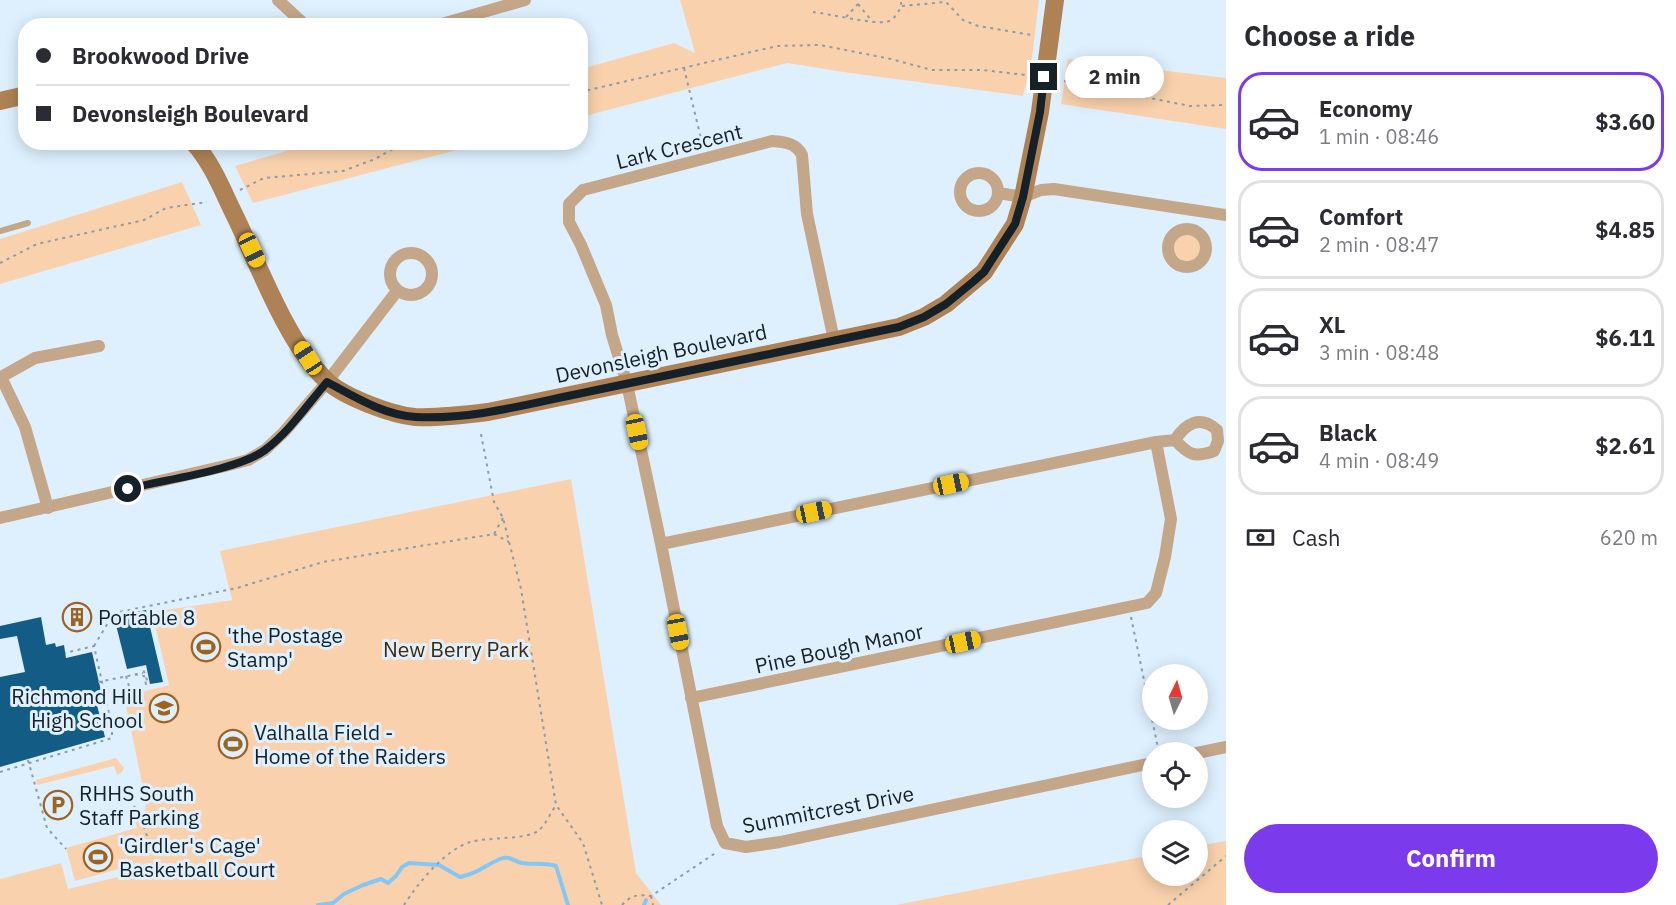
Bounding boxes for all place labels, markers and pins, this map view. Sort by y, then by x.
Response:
building icon: Portable 8 [61,601,93,633]
place label: Portable 8 [98,603,195,631]
place label: 'the Postage Stamp' [227,621,343,673]
sports icon: 'the Postage Stamp' [190,631,222,663]
place label: Richmond Hill High School [11,682,143,734]
school or university icon: Richmond Hill High School [148,692,180,724]
place label: Valhalla Field - Home of the Raiders [254,718,446,770]
sports icon: Valhalla Field - Home of the Raiders [217,728,249,760]
place label: RHHS South Staff Parking [79,779,199,831]
parking icon: RHHS South Staff Parking [42,789,74,821]
place label: 'Girdler's Cage' Basketball Court [119,831,275,883]
sports icon: 'Girdler's Cage' Basketball Court [82,841,114,873]

